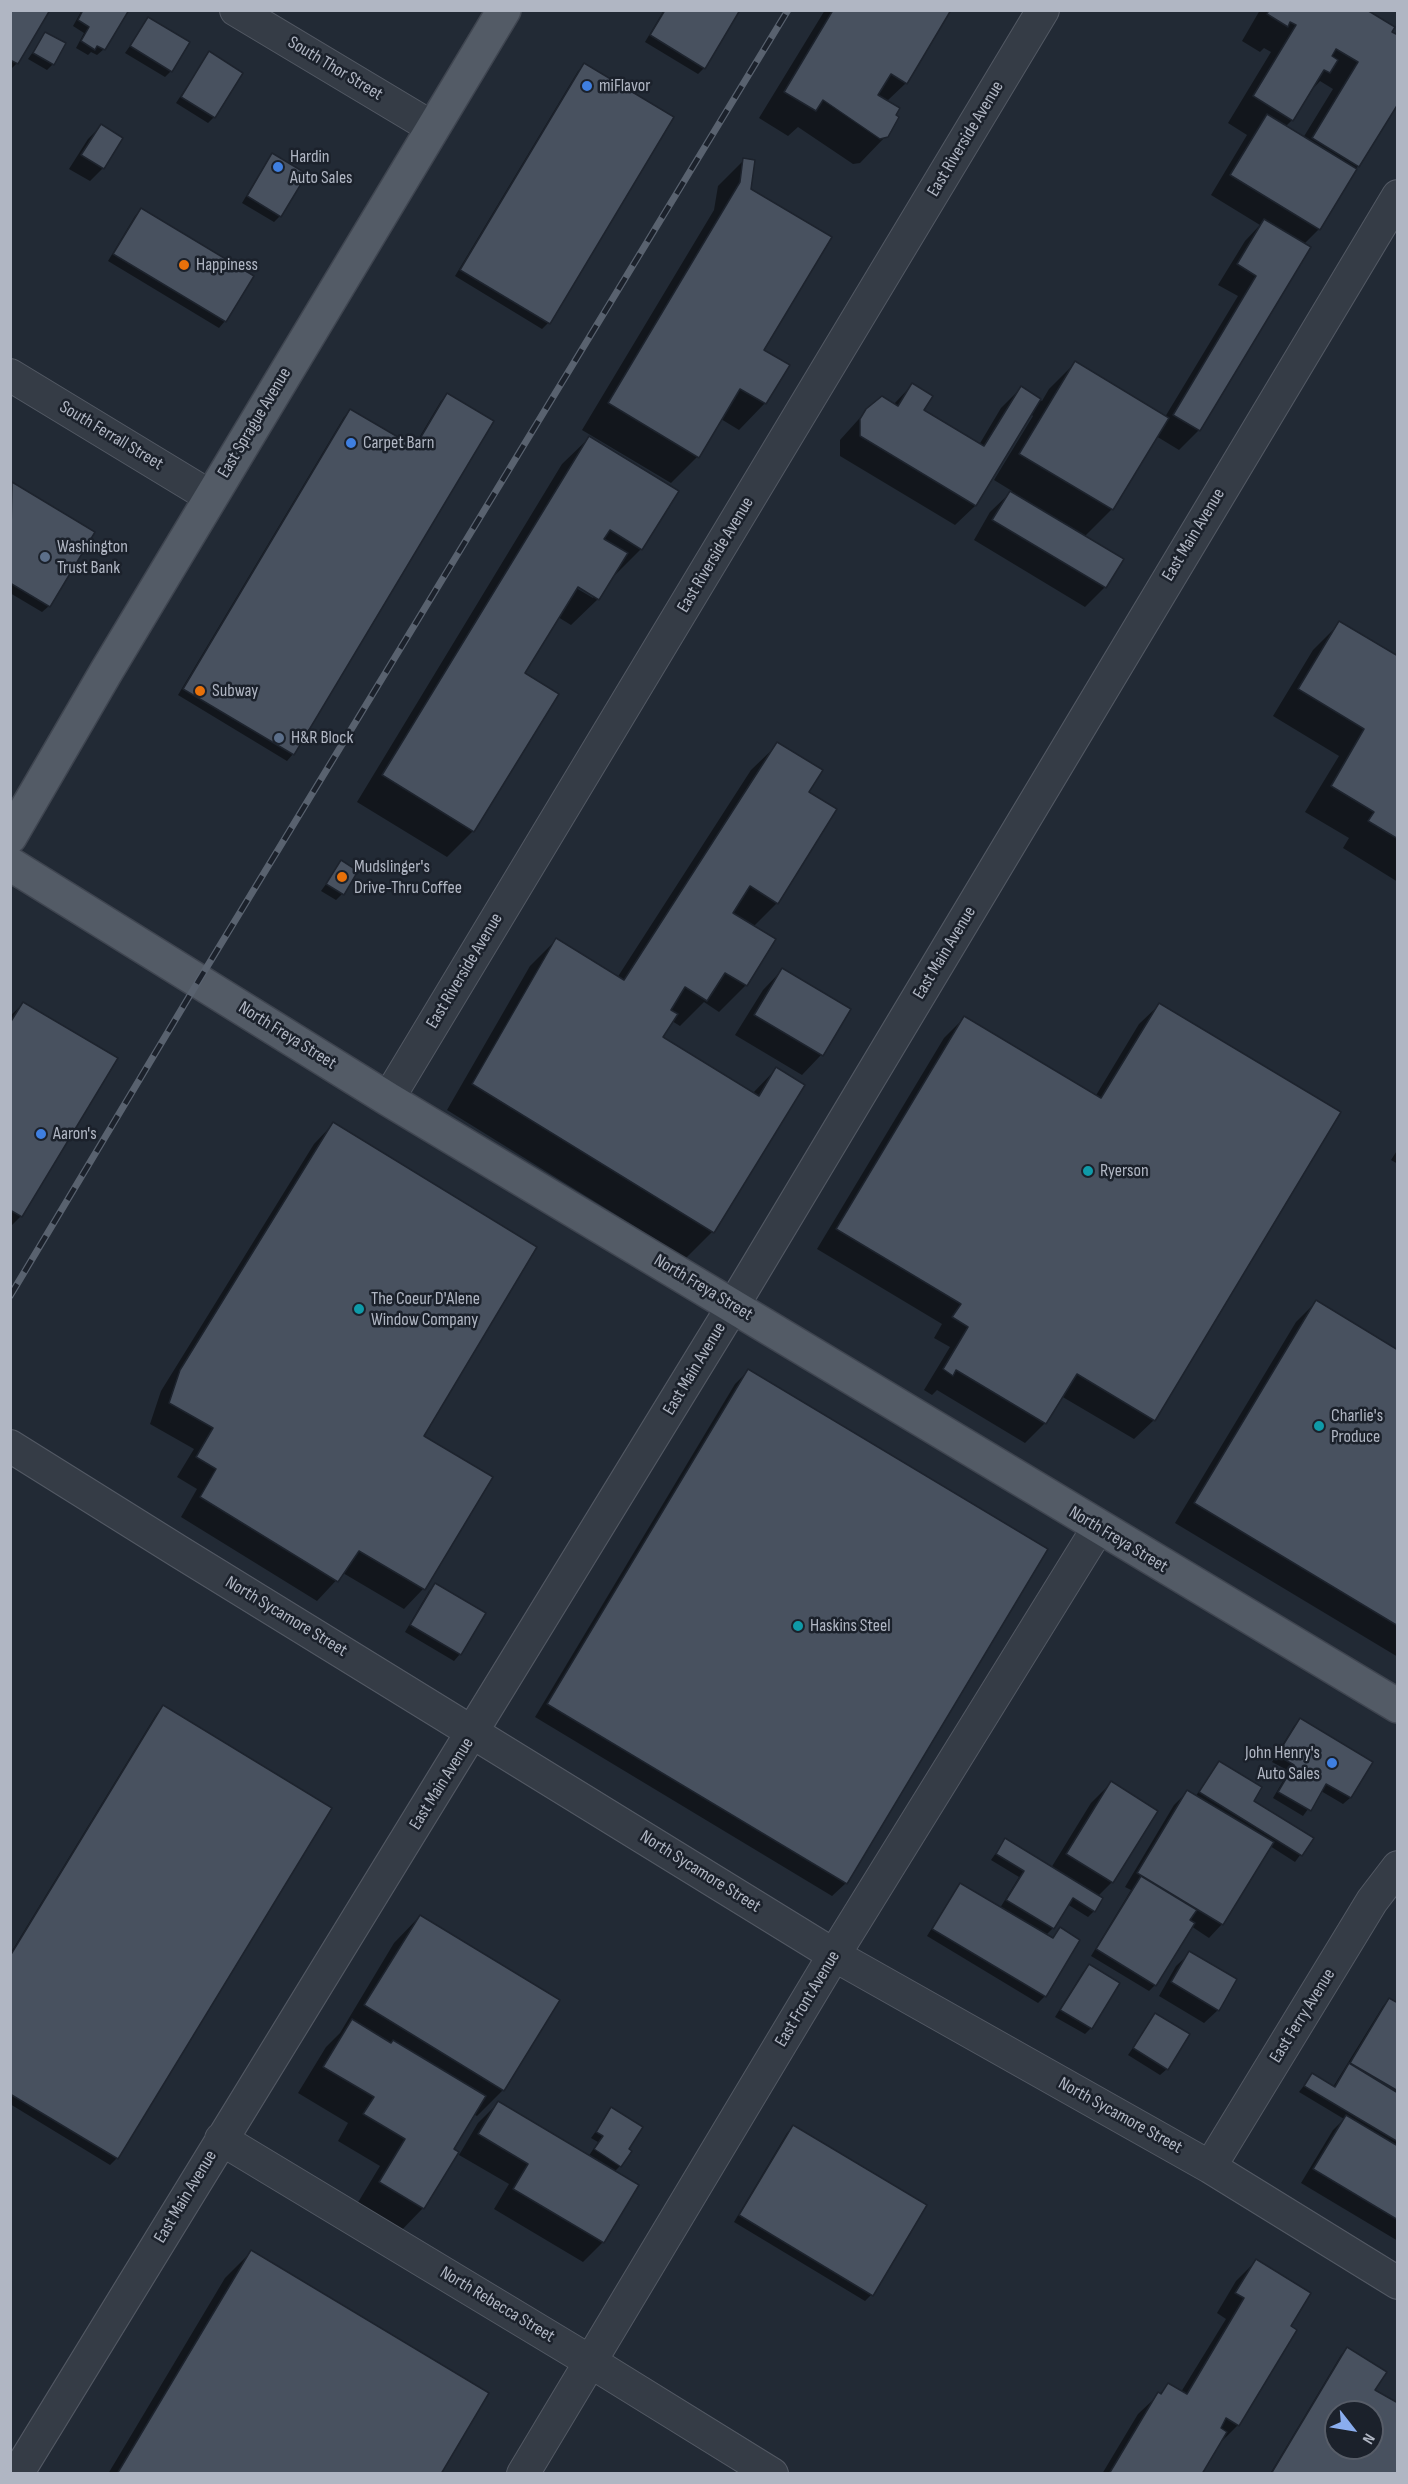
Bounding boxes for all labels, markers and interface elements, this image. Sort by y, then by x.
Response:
street label: South Thor Street [284,32,386,106]
place label: miFlavor [599,75,650,97]
street label: East Riverside Avenue [923,77,1009,201]
marker: miFlavor [580,79,594,93]
place label: Hardin Auto Sales [290,146,353,188]
marker: Hardin Auto Sales [271,160,285,174]
place label: Happiness [196,254,258,276]
marker: Happiness [177,258,191,272]
street label: East Sprague Avenue [214,364,296,482]
street label: South Ferrall Street [55,397,167,475]
place label: Carpet Barn [363,432,434,454]
marker: Carpet Barn [344,436,358,450]
street label: East Main Avenue [1158,485,1230,585]
street label: East Riverside Avenue [673,493,759,617]
place label: Washington Trust Bank [57,536,128,578]
marker: Washington Trust Bank [38,550,52,564]
place label: Subway [212,680,258,702]
marker: Subway [193,684,207,698]
place label: H&R Block [291,727,353,749]
marker: H&R Block [272,731,286,745]
place label: Mudslinger's Drive-Thru Coffee [354,856,462,898]
marker: Mudslinger's Drive-Thru Coffee [335,870,349,884]
street label: East Main Avenue [909,903,981,1003]
street label: East Riverside Avenue [422,909,508,1033]
street label: North Freya Street [234,997,340,1075]
place label: Aaron's [53,1123,97,1145]
marker: Aaron's [34,1127,48,1141]
place label: Ryerson [1100,1160,1149,1182]
marker: Ryerson [1081,1164,1095,1178]
street label: North Freya Street [650,1250,756,1326]
place label: The Coeur D'Alene Window Company [371,1288,480,1330]
marker: The Coeur D'Alene Window Company [352,1302,366,1316]
street label: East Main Avenue [659,1319,731,1419]
place label: Charlie's Produce [1331,1405,1383,1448]
marker: Charlie's Produce [1312,1419,1326,1433]
street label: North Freya Street [1065,1502,1171,1578]
street label: North Sycamore Street [221,1572,351,1662]
place label: Haskins Steel [810,1615,891,1637]
marker: Haskins Steel [791,1619,805,1633]
street label: East Main Avenue [405,1734,479,1834]
place label: John Henry's Auto Sales [1245,1742,1320,1784]
marker: John Henry's Auto Sales [1325,1756,1339,1770]
street label: North Sycamore Street [636,1826,764,1918]
street label: East Front Avenue [771,1947,845,2051]
street label: East Ferry Avenue [1265,1965,1341,2067]
street label: North Sycamore Street [1054,2073,1186,2159]
street label: East Main Avenue [150,2147,222,2247]
street label: North Rebecca Street [436,2262,558,2348]
north arrow [1324,2400,1384,2460]
text: N [1358,2430,1378,2447]

